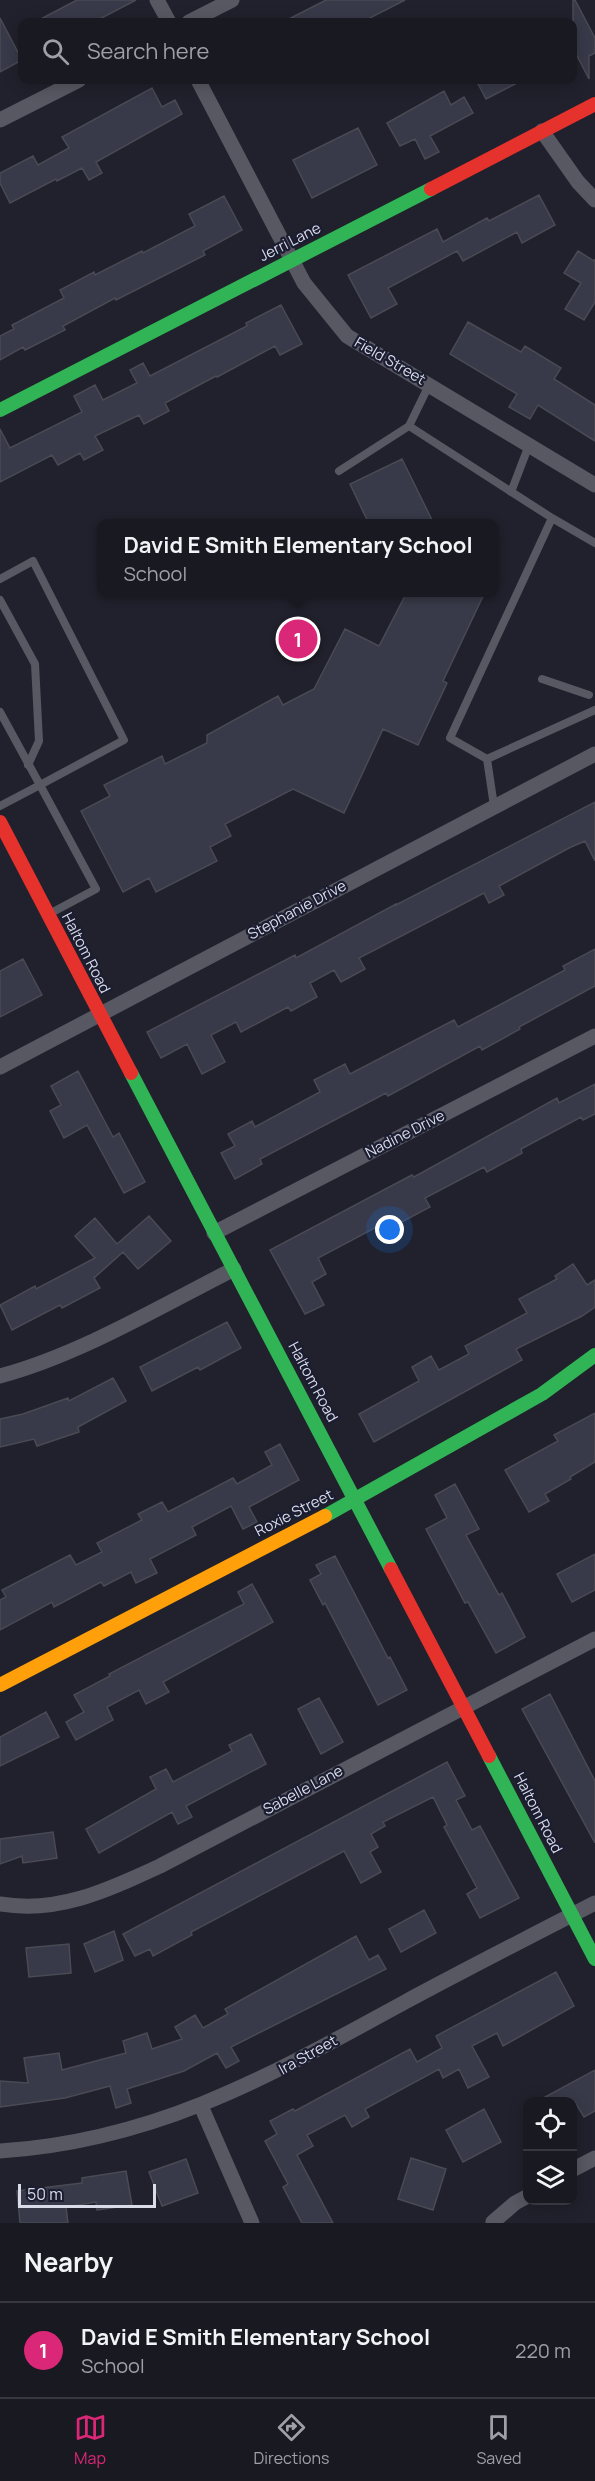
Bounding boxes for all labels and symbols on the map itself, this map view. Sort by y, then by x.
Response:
street label: Jerri Lane [255,217,324,266]
street label: Field Street [351,332,430,389]
pin: 1 [278,616,318,662]
street label: Stephanie Drive [244,875,350,944]
street label: Haltom Road [57,909,116,997]
street label: Nadine Drive [361,1104,448,1163]
your location [375,1215,404,1244]
street label: Haltom Road [284,1338,343,1426]
street label: Roxie Street [251,1484,337,1541]
street label: Sabelle Lane [259,1760,347,1819]
street label: Haltom Road [509,1769,568,1857]
street label: Ira Street [275,2030,341,2079]
scale bar [18,2181,156,2208]

